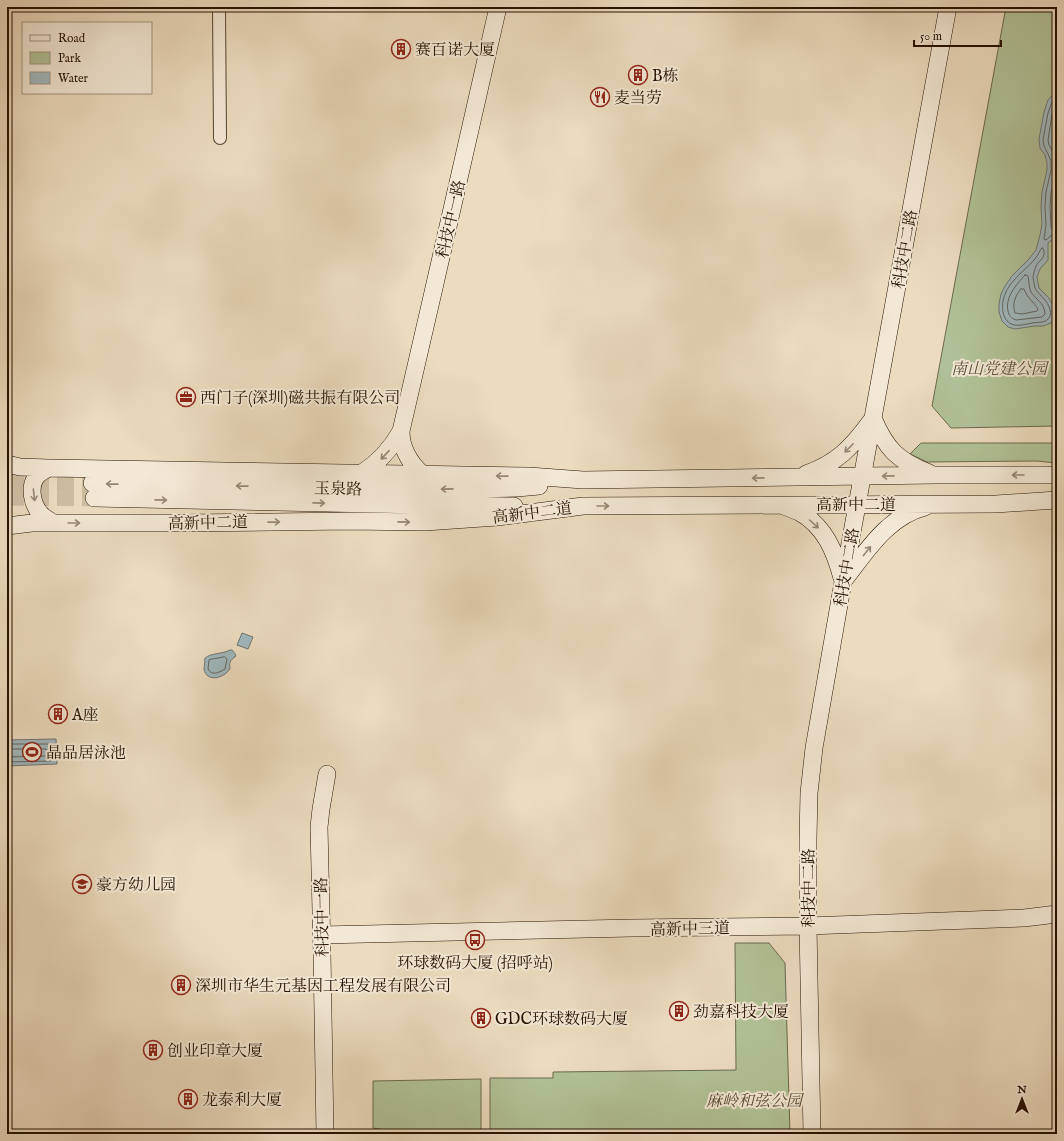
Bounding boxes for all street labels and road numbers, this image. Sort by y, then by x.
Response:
street label: 科技中一路 [433,178,471,261]
street label: 科技中二路 [889,208,923,290]
street label: 玉泉路 [314,480,362,500]
street label: 高新中二道 [816,496,896,516]
street label: 高新中二道 [491,499,573,529]
street label: 高新中二道 [168,513,248,535]
street label: 科技中二路 [831,526,865,608]
street label: 科技中二路 [800,848,820,928]
street label: 科技中一路 [312,877,334,957]
street label: 高新中三道 [650,919,730,941]

